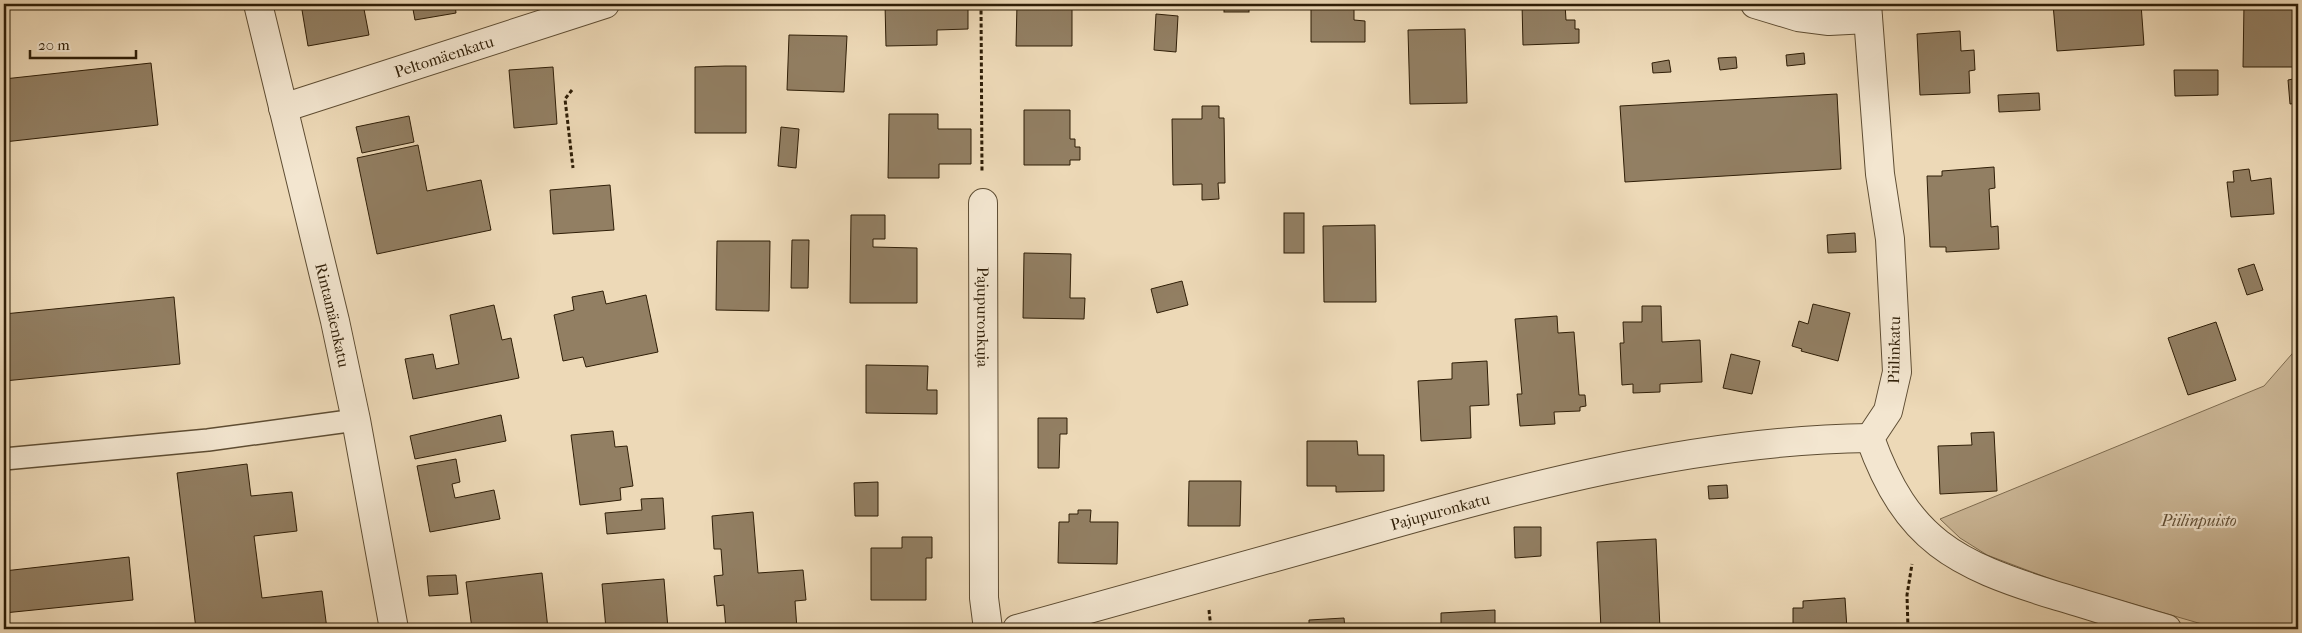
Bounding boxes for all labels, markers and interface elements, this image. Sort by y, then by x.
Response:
scale bar [30,28,136,60]
street label: Peltomäenkatu [392,31,496,81]
text: 20 m [38,36,70,54]
street label: Rintamäenkatu [312,261,354,369]
street label: Pajupuronkuja [974,267,993,368]
street label: Piilinkatu [1884,316,1904,384]
street label: Pajupuronkatu [1388,489,1492,534]
park label: Piilinpuisto [2160,511,2237,530]

